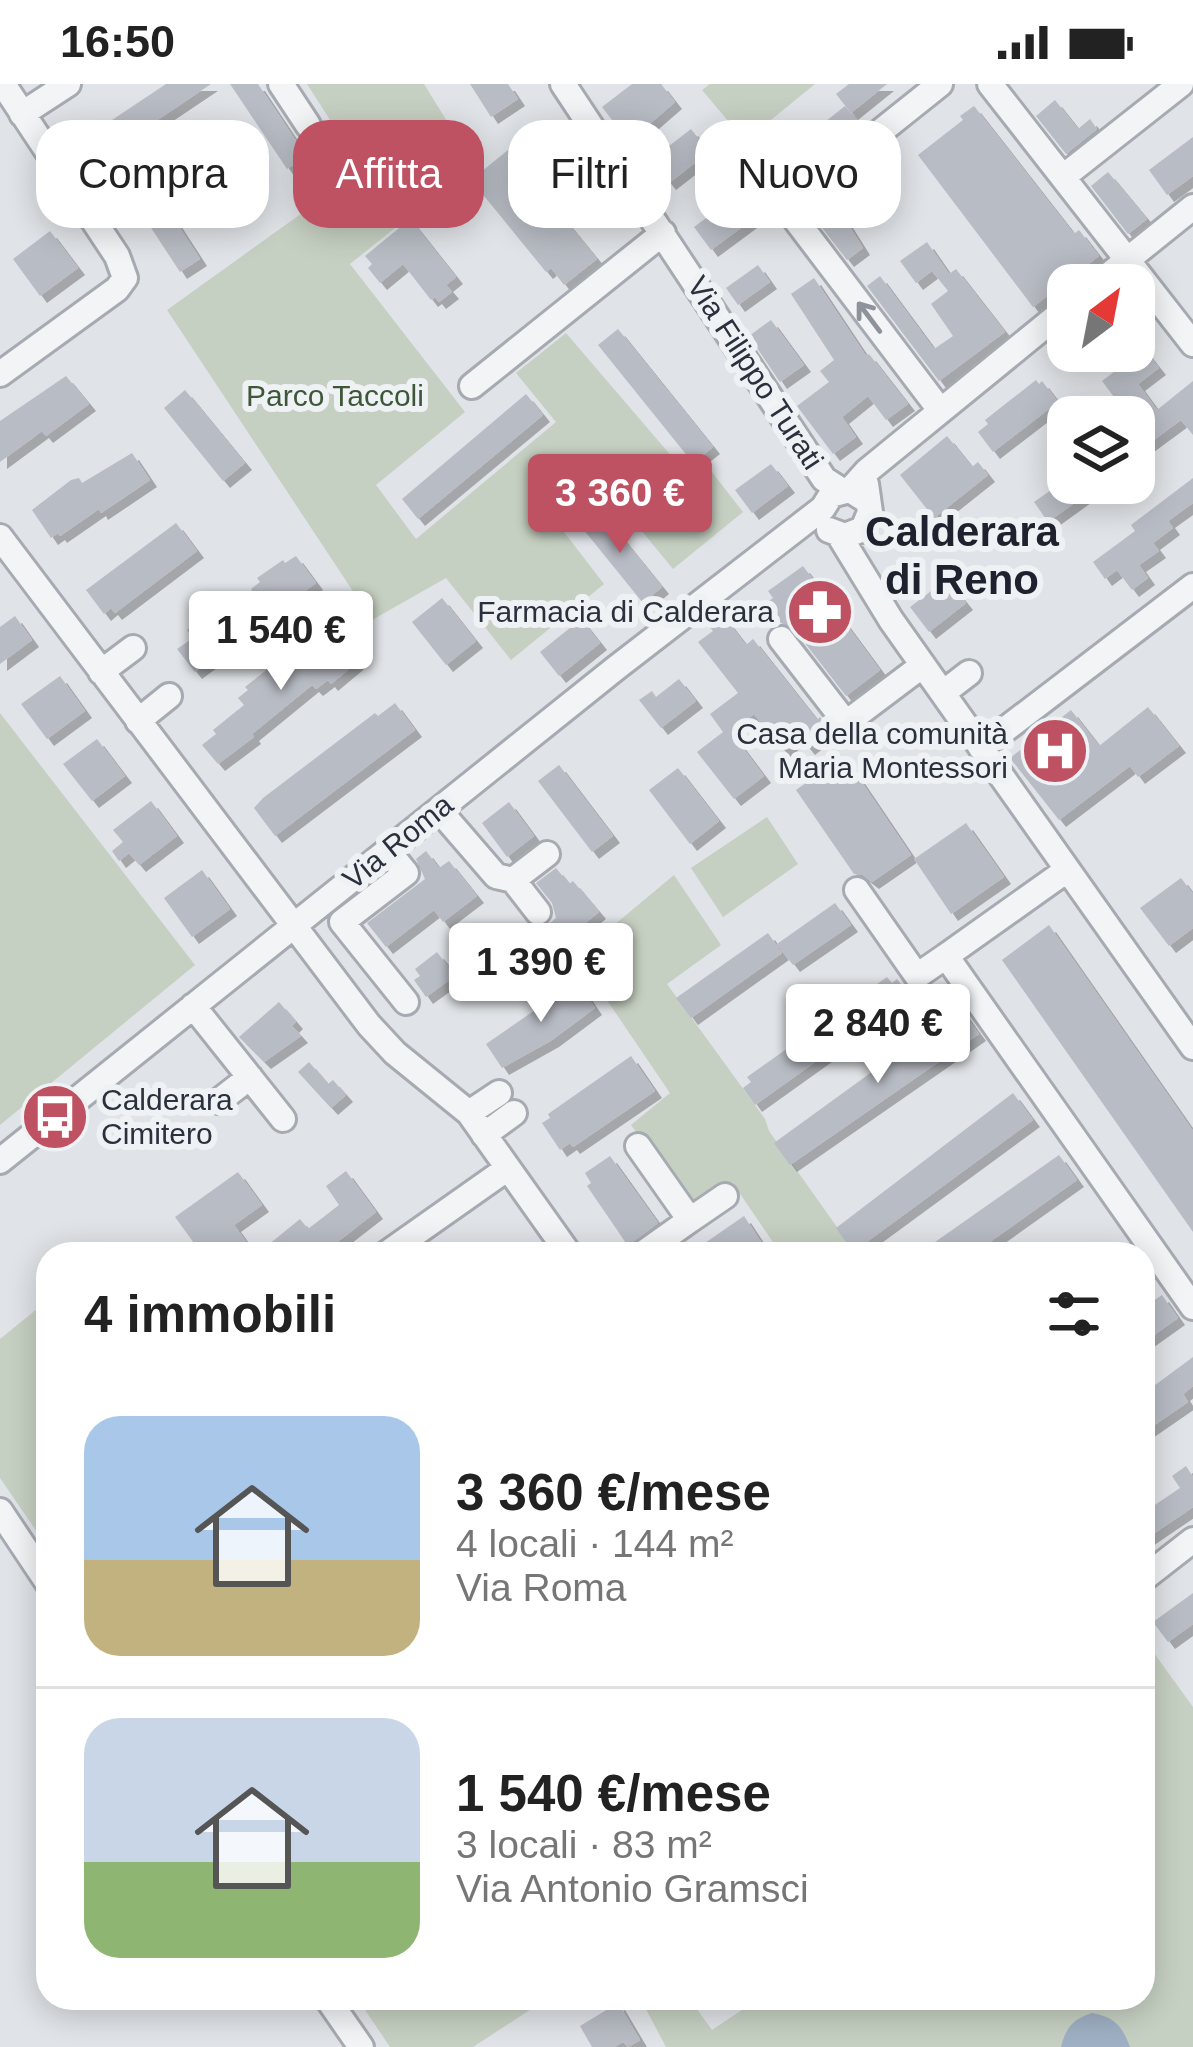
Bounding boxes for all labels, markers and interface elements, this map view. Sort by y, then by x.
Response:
text: 16:50 [60,16,175,67]
chip: Compra [36,120,269,228]
chip: Affitta [293,120,484,228]
chip: Filtri [508,120,671,228]
chip: Nuovo [695,120,901,228]
north arrow [1047,264,1155,372]
map controls [1047,264,1155,504]
street label: Via Filippo Turati [681,270,830,475]
one-way arrow [857,301,882,334]
park label: Parco Taccoli [246,379,424,412]
button: layers [1047,396,1155,504]
pin: 3 360 € [509,454,731,556]
text: 3 360 € [555,471,685,514]
district label: Calderara di Reno [865,508,1060,603]
pharmacy icon: Farmacia di Calderara [785,577,855,647]
pin: 1 540 € [170,591,392,693]
place label: Farmacia di Calderara [477,595,774,628]
text: 1 540 € [216,608,346,651]
hospital icon: Casa della comunità Maria Montessori [1020,716,1090,786]
place label: Casa della comunità Maria Montessori [736,717,1008,784]
street label: Via Roma [336,787,459,896]
pin: 1 390 € [430,923,652,1025]
text: 1 390 € [476,940,606,983]
pin: 2 840 € [767,984,989,1086]
text: 2 840 € [813,1001,943,1044]
bus stop icon: Calderara Cimitero [20,1082,90,1152]
place label: Calderara Cimitero [101,1083,233,1150]
icon: filters [1041,1281,1107,1347]
text: 4 immobili [84,1286,336,1343]
icon: home [180,1464,324,1608]
text: 3 360 €/mese [456,1464,771,1521]
text: 4 locali · 144 m² [456,1522,733,1565]
text: Via Roma [456,1566,627,1609]
text: 1 540 €/mese [456,1765,771,1822]
icon: home [180,1766,324,1910]
text: 3 locali · 83 m² [456,1823,712,1866]
text: Via Antonio Gramsci [456,1867,809,1910]

